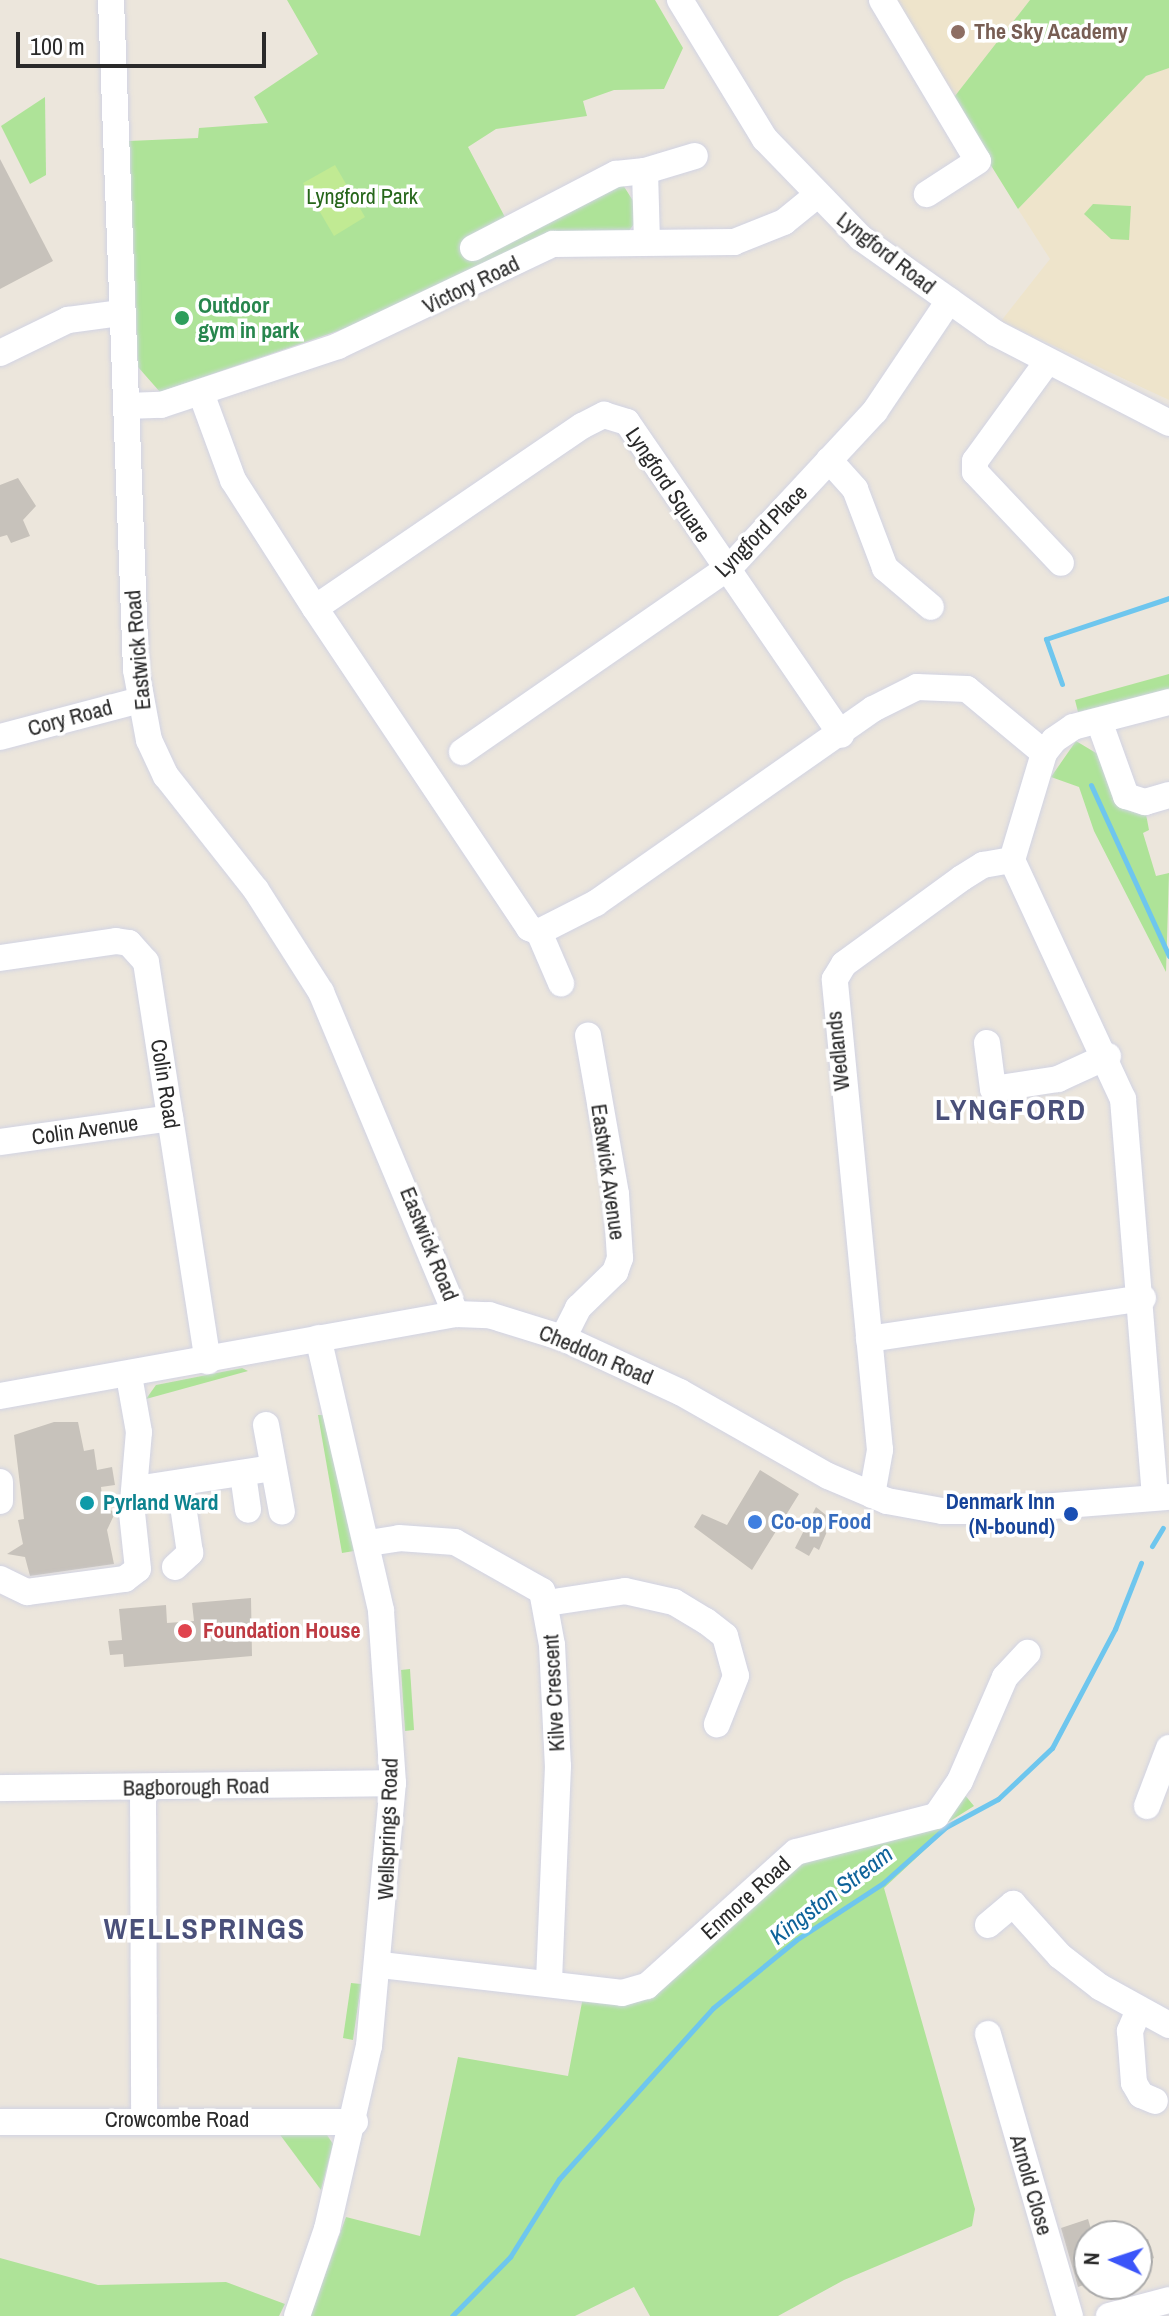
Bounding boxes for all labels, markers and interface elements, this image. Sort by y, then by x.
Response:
scale bar [20,16,270,66]
place label: The Sky Academy [974,19,1128,45]
marker: The Sky Academy [949,23,967,41]
text: 100 m [30,30,85,62]
park label: Lyngford Park [306,184,418,210]
street label: Lyngford Road [832,206,940,300]
street label: Victory Road [418,250,524,320]
place label: Outdoor gym in park [198,292,299,344]
marker: Outdoor gym in park [173,309,191,327]
street label: Lyngford Square [620,423,716,547]
street label: Lyngford Place [709,479,813,583]
street label: Eastwick Road [120,589,156,711]
street label: Cory Road [25,694,115,742]
street label: Wedlands [821,1010,855,1092]
street label: Colin Road [145,1037,185,1131]
district label: LYNGFORD [935,1091,1087,1127]
street label: Eastwick Avenue [585,1102,631,1242]
street label: Colin Avenue [30,1109,140,1151]
street label: Eastwick Road [394,1183,464,1305]
street label: Cheddon Road [535,1319,657,1391]
place label: Denmark Inn (N-bound) [946,1488,1055,1540]
place label: Pyrland Ward [103,1490,219,1516]
marker: Pyrland Ward [78,1494,96,1512]
marker: Denmark Inn (N-bound) [1062,1505,1080,1523]
place label: Co-op Food [771,1509,871,1535]
marker: Co-op Food [746,1513,764,1531]
place label: Foundation House [203,1618,360,1644]
marker: Foundation House [174,1620,196,1642]
street label: Kilve Crescent [538,1634,570,1752]
street label: Wellsprings Road [372,1758,404,1900]
street label: Bagborough Road [123,1773,269,1801]
water label: Kingston Stream [764,1839,898,1951]
street label: Enmore Road [696,1851,796,1945]
district label: WELLSPRINGS [104,1910,306,1946]
street label: Crowcombe Road [105,2107,249,2133]
street label: Arnold Close [1004,2132,1058,2238]
north arrow [1073,2220,1153,2300]
text: N [1076,2252,1106,2266]

